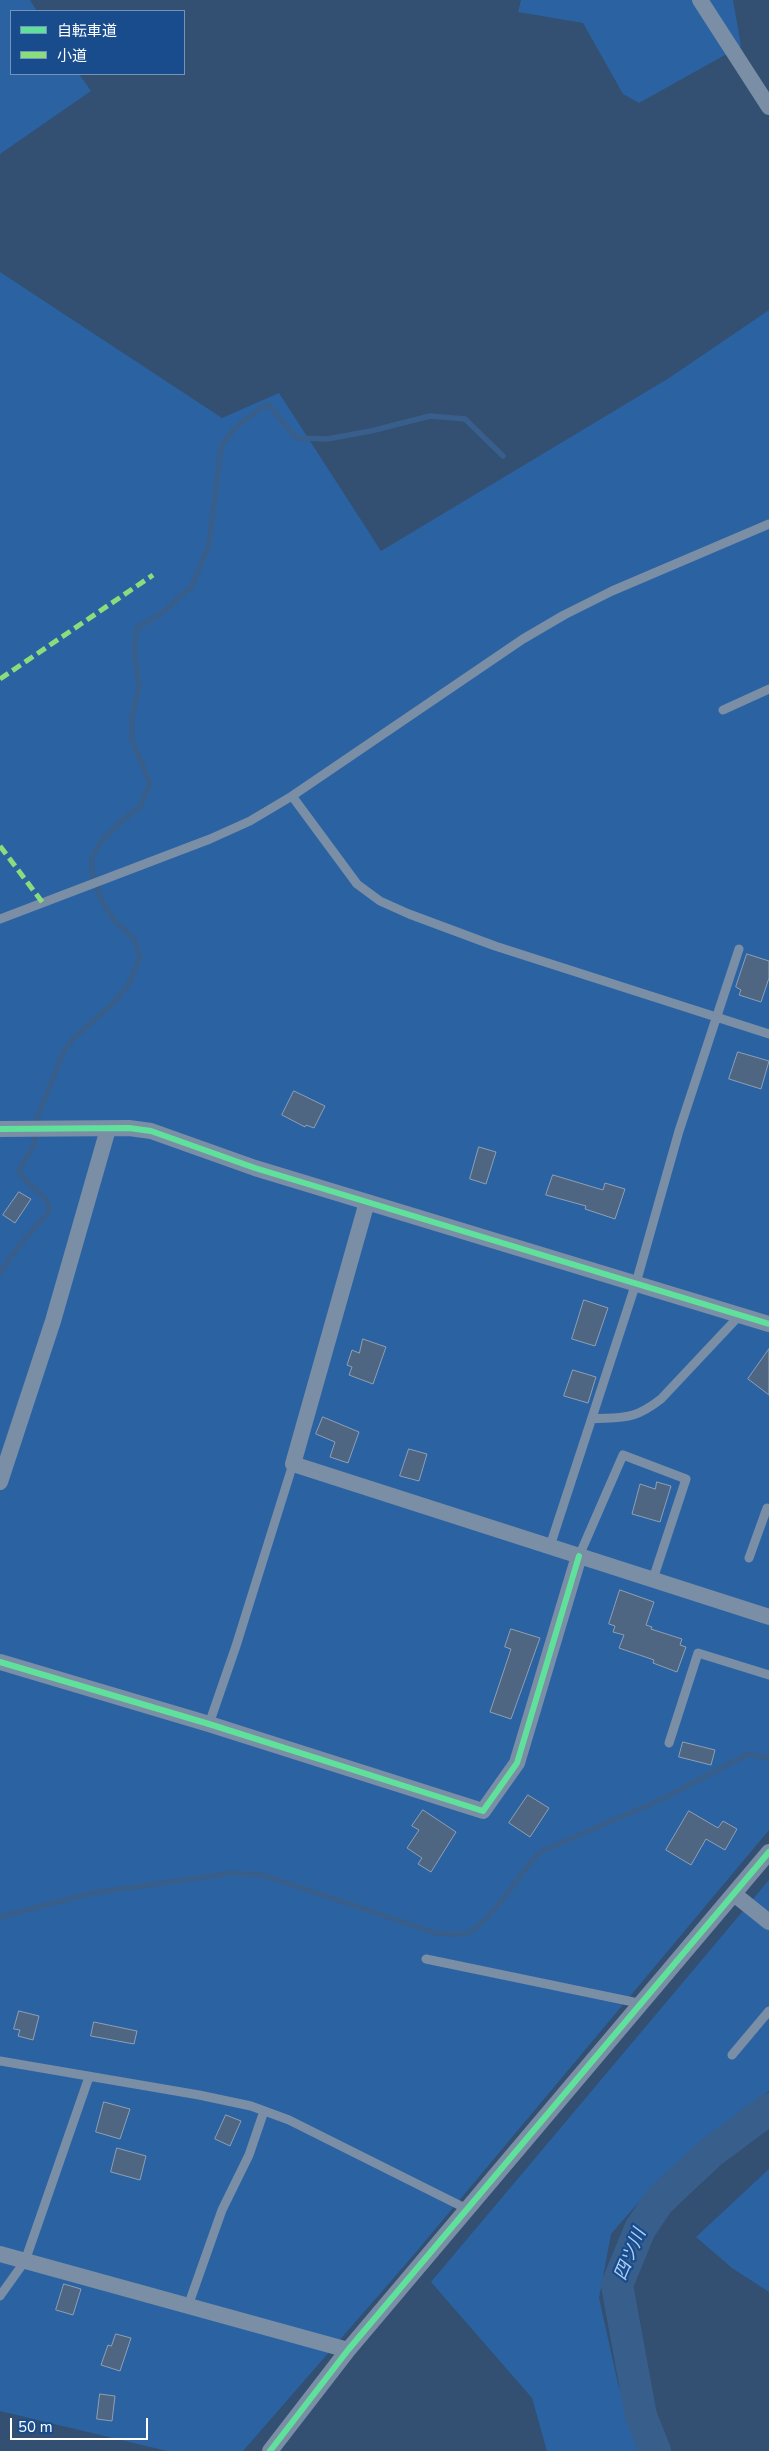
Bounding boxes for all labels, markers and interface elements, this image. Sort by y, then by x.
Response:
legend [10,10,185,75]
text: 自転車道 [57,21,117,41]
text: 小道 [57,46,87,66]
water label: 四ツ川 [611,2226,651,2284]
scale bar [12,2408,150,2440]
text: 50 m [18,2417,53,2437]

